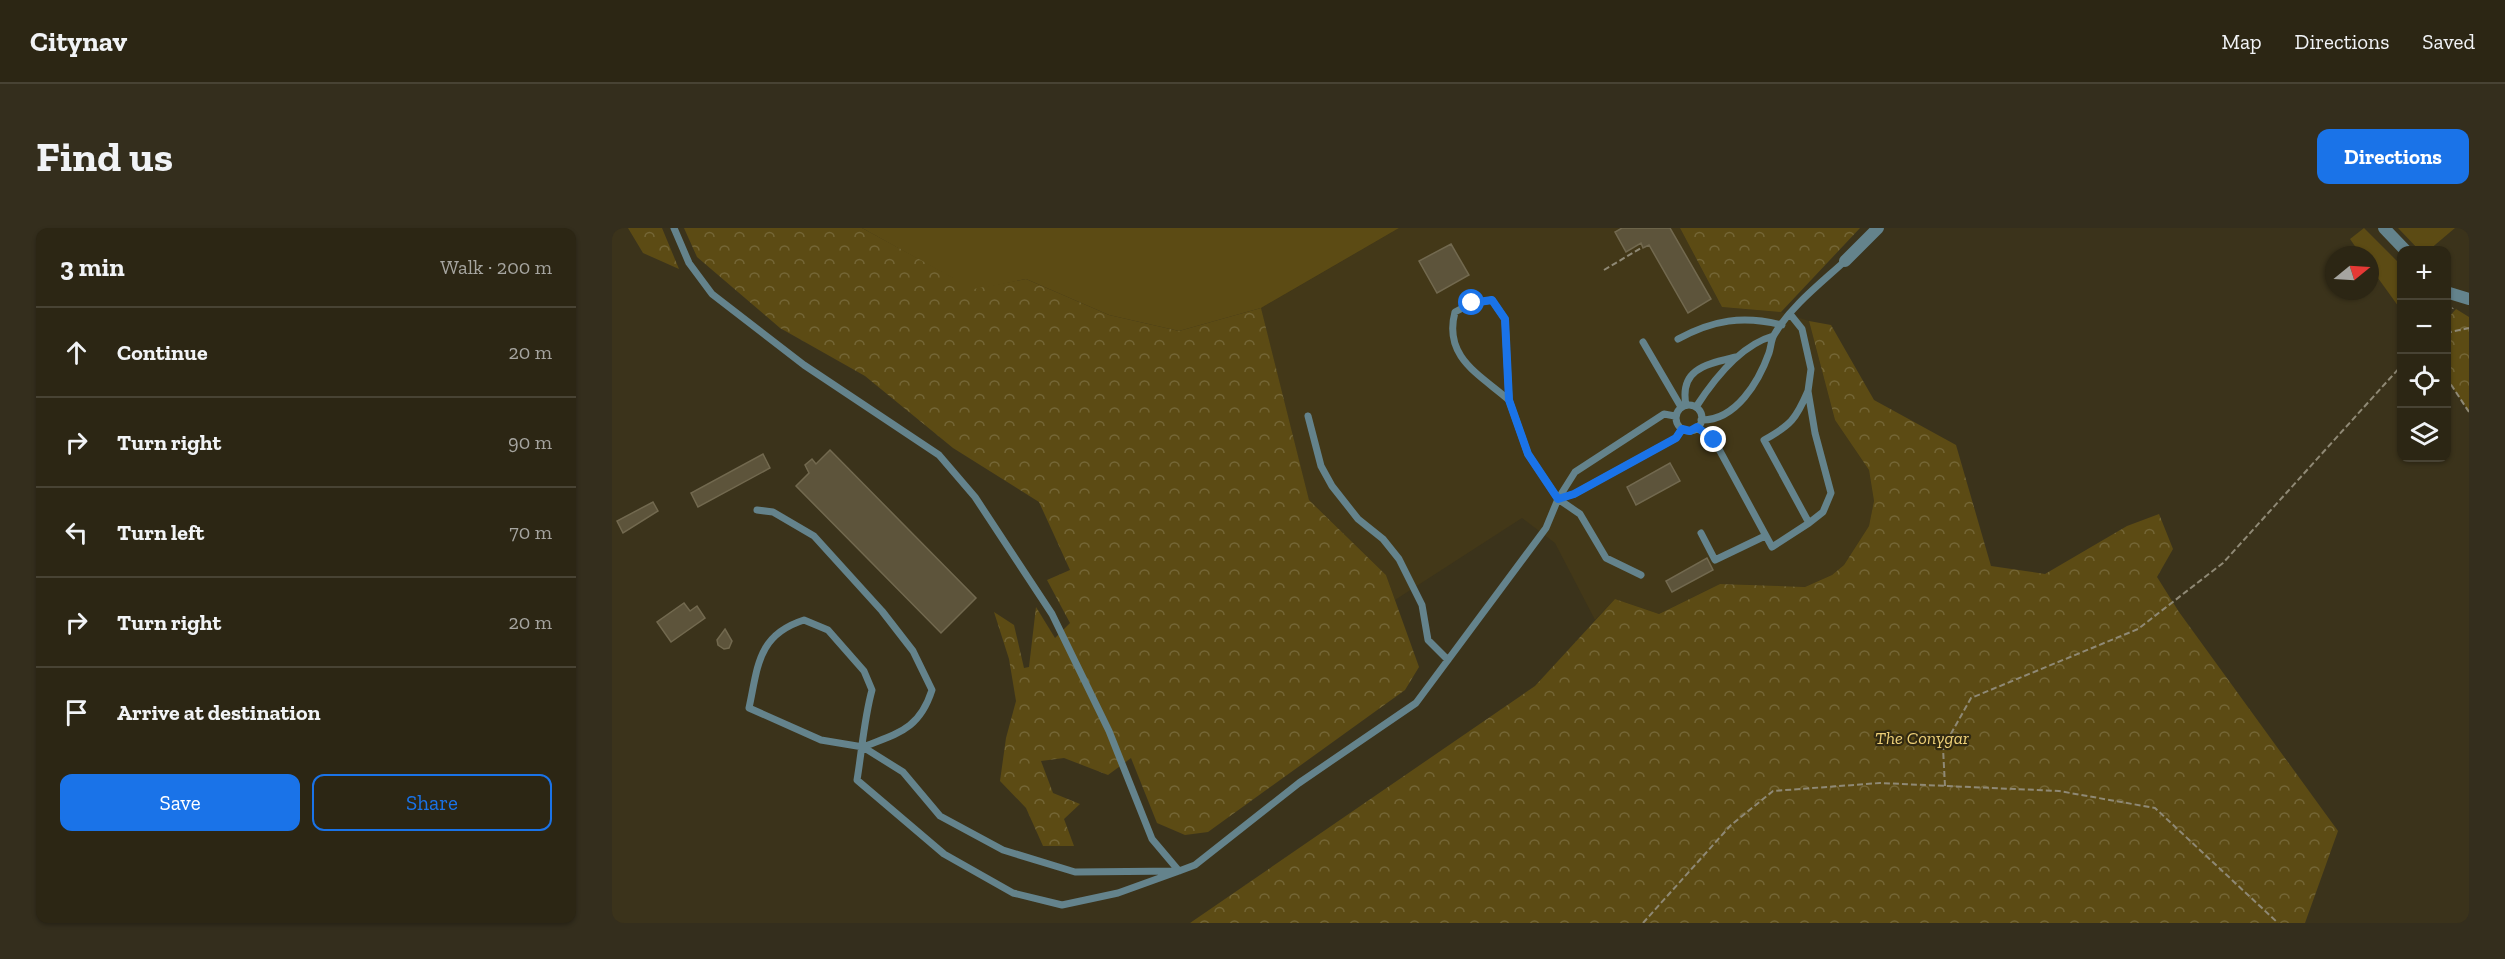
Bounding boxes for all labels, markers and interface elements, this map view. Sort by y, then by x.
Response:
text: Citynav [30,25,127,58]
text: Map [2222,29,2262,54]
text: Directions [2295,29,2389,54]
text: Saved [2422,29,2475,54]
button: Directions [2317,129,2469,184]
text: Find us [36,131,173,182]
north arrow [2325,246,2379,300]
map controls [2397,246,2451,462]
button: + [2397,246,2451,300]
text: 3 min [60,251,125,283]
text: Walk · 200 m [440,255,552,279]
route start [1458,289,1484,315]
button: − [2397,300,2451,354]
icon: ahead [60,336,93,369]
text: Continue [117,339,208,366]
text: 20 m [508,340,552,364]
button: locate [2397,354,2451,408]
button: layers [2397,408,2451,462]
icon: right [60,426,93,459]
route end [1700,426,1726,452]
text: Turn right [117,429,221,456]
text: 90 m [508,430,552,454]
icon: left [60,516,93,549]
text: Turn left [117,519,204,546]
text: 70 m [509,520,552,544]
icon: right [60,606,93,639]
text: Turn right [117,609,221,636]
text: 20 m [508,610,552,634]
icon: arrive [60,696,93,729]
text: Arrive at destination [117,699,320,726]
park label: The Conygar [1875,727,1970,749]
button: Save [60,774,300,831]
button: Share [312,774,552,831]

